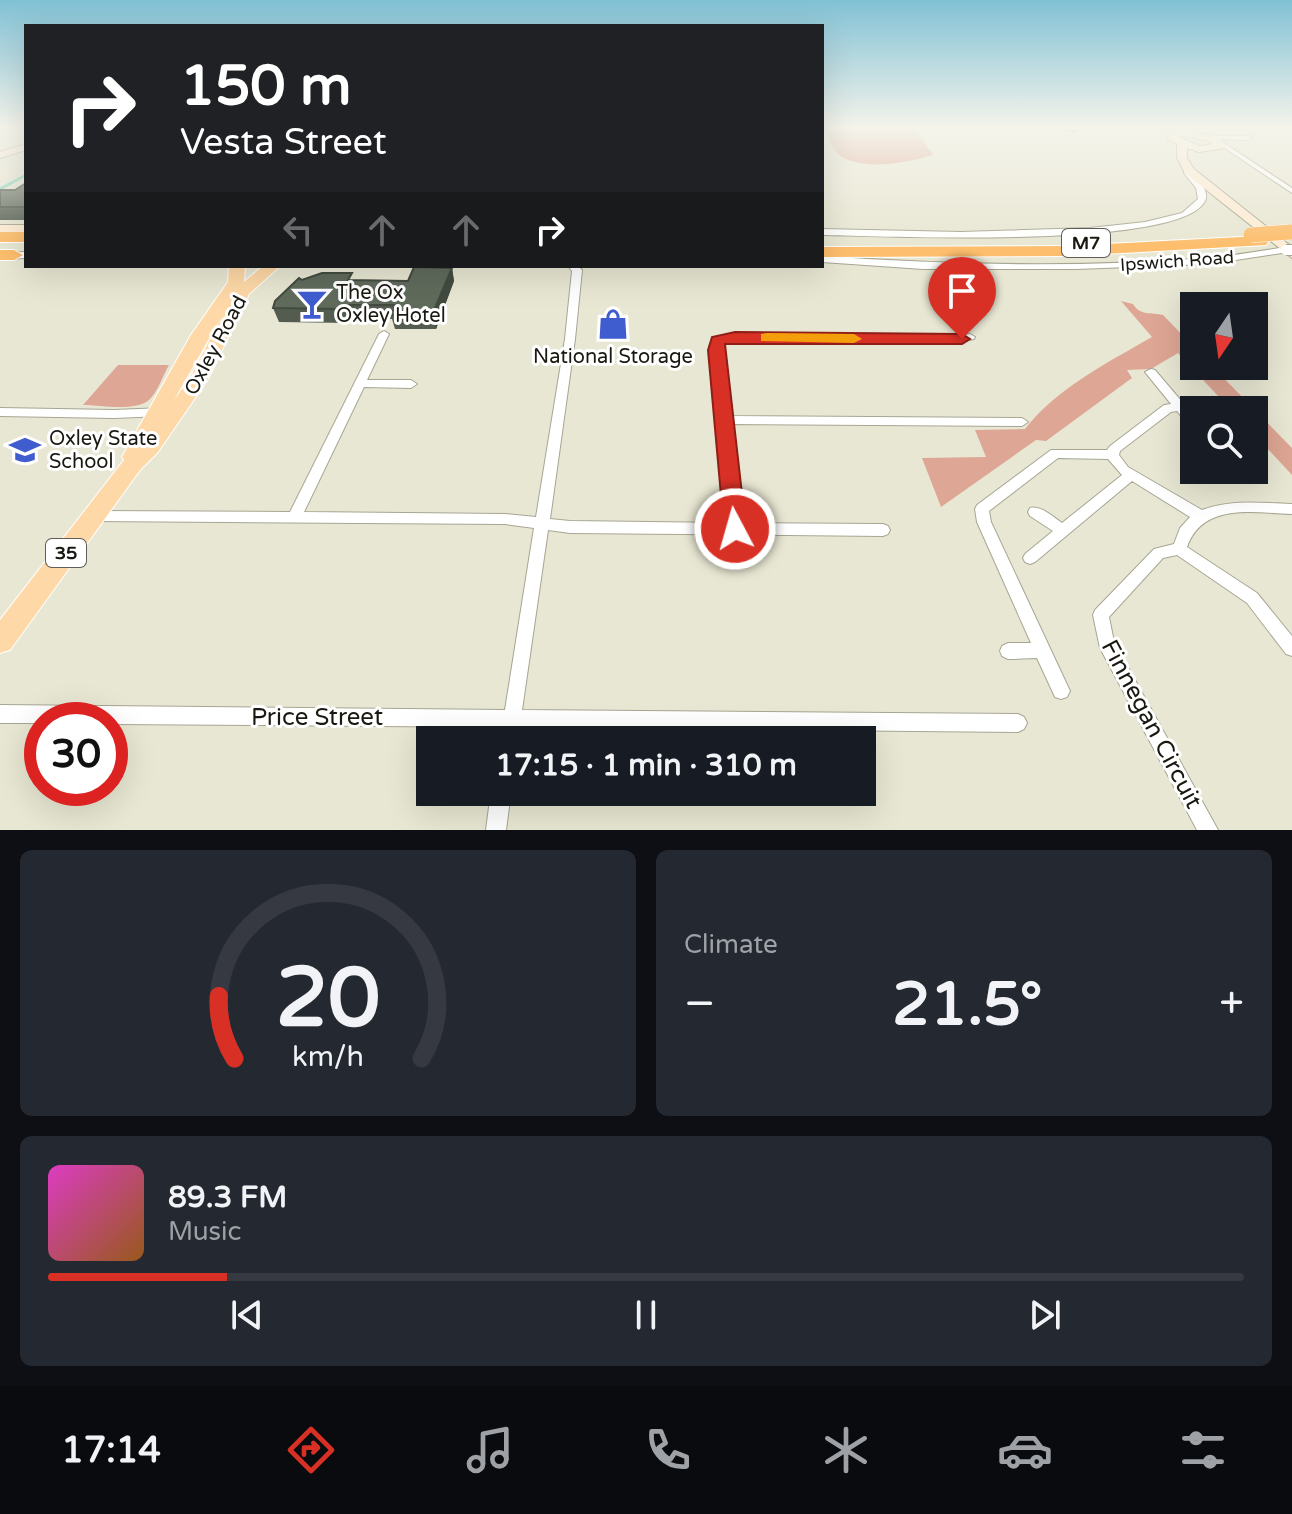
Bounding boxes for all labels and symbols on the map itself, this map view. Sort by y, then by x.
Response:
road number: M7 [1062,229,1110,257]
street label: Ipswich Road [1119,246,1235,276]
pin [928,257,996,339]
place label: The Ox Oxley Hotel [336,281,446,328]
bar icon: The Ox Oxley Hotel [295,287,329,321]
street label: Oxley Road [180,292,252,399]
north arrow [1180,292,1268,380]
shop icon: National Storage [596,307,630,341]
place label: National Storage [533,345,693,369]
place label: Oxley State School [49,427,157,474]
school or university icon: Oxley State School [8,433,42,467]
position arrow [693,487,777,571]
road number: 35 [46,539,86,567]
street label: Finnegan Circuit [1095,635,1208,813]
speed limit sign: 30 [24,702,128,806]
street label: Price Street [251,703,383,732]

